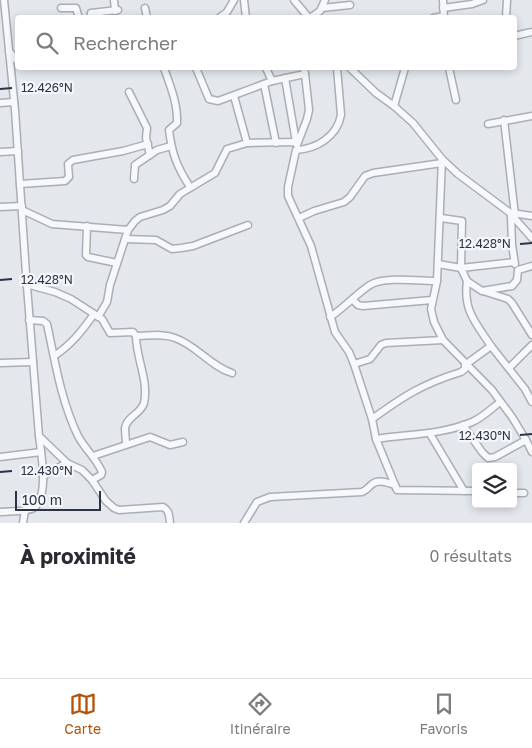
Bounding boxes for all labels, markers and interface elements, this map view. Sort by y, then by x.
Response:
search box [15,15,517,70]
icon: search [33,29,61,57]
text: Rechercher [73,31,178,54]
text: 12.426°N [21,80,73,95]
text: 12.428°N [459,236,511,251]
text: 12.428°N [21,272,73,287]
text: 12.430°N [459,428,511,443]
text: 12.430°N [21,463,73,478]
map controls [472,463,517,508]
button: layers [472,463,517,508]
scale bar [15,488,101,511]
text: 100 m [22,491,62,508]
text: À proximité [20,543,136,569]
text: 0 résultats [430,546,512,566]
tab: Carte [64,690,101,737]
tab: Itinéraire [230,690,291,737]
tab: Favoris [419,690,468,737]

